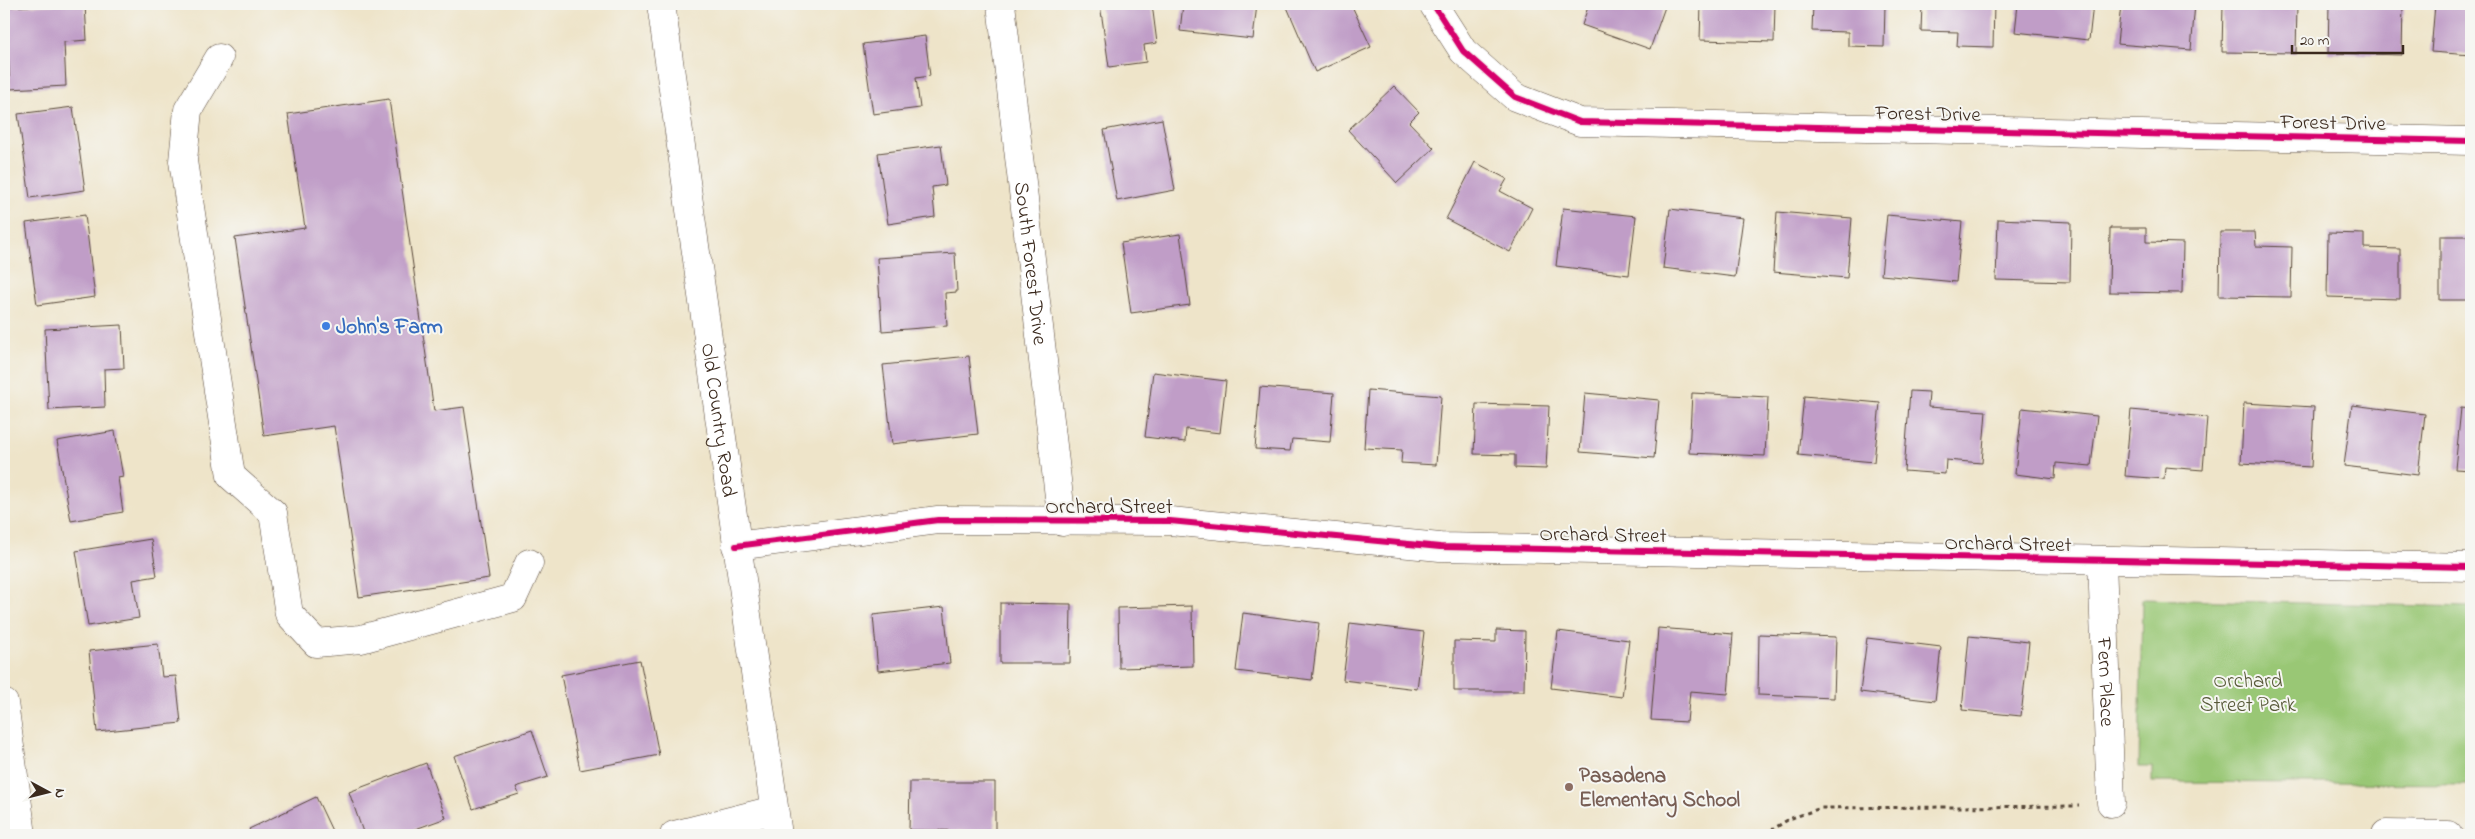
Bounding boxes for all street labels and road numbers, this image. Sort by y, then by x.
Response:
street label: Forest Drive [1874,99,1982,131]
street label: Forest Drive [2279,108,2387,140]
street label: South Forest Drive [1005,180,1054,347]
street label: Old Country Road [692,341,743,499]
street label: Orchard Street [1045,493,1173,523]
street label: Orchard Street [1539,520,1667,552]
street label: Orchard Street [1944,529,2072,561]
street label: Fern Place [2088,636,2121,728]

